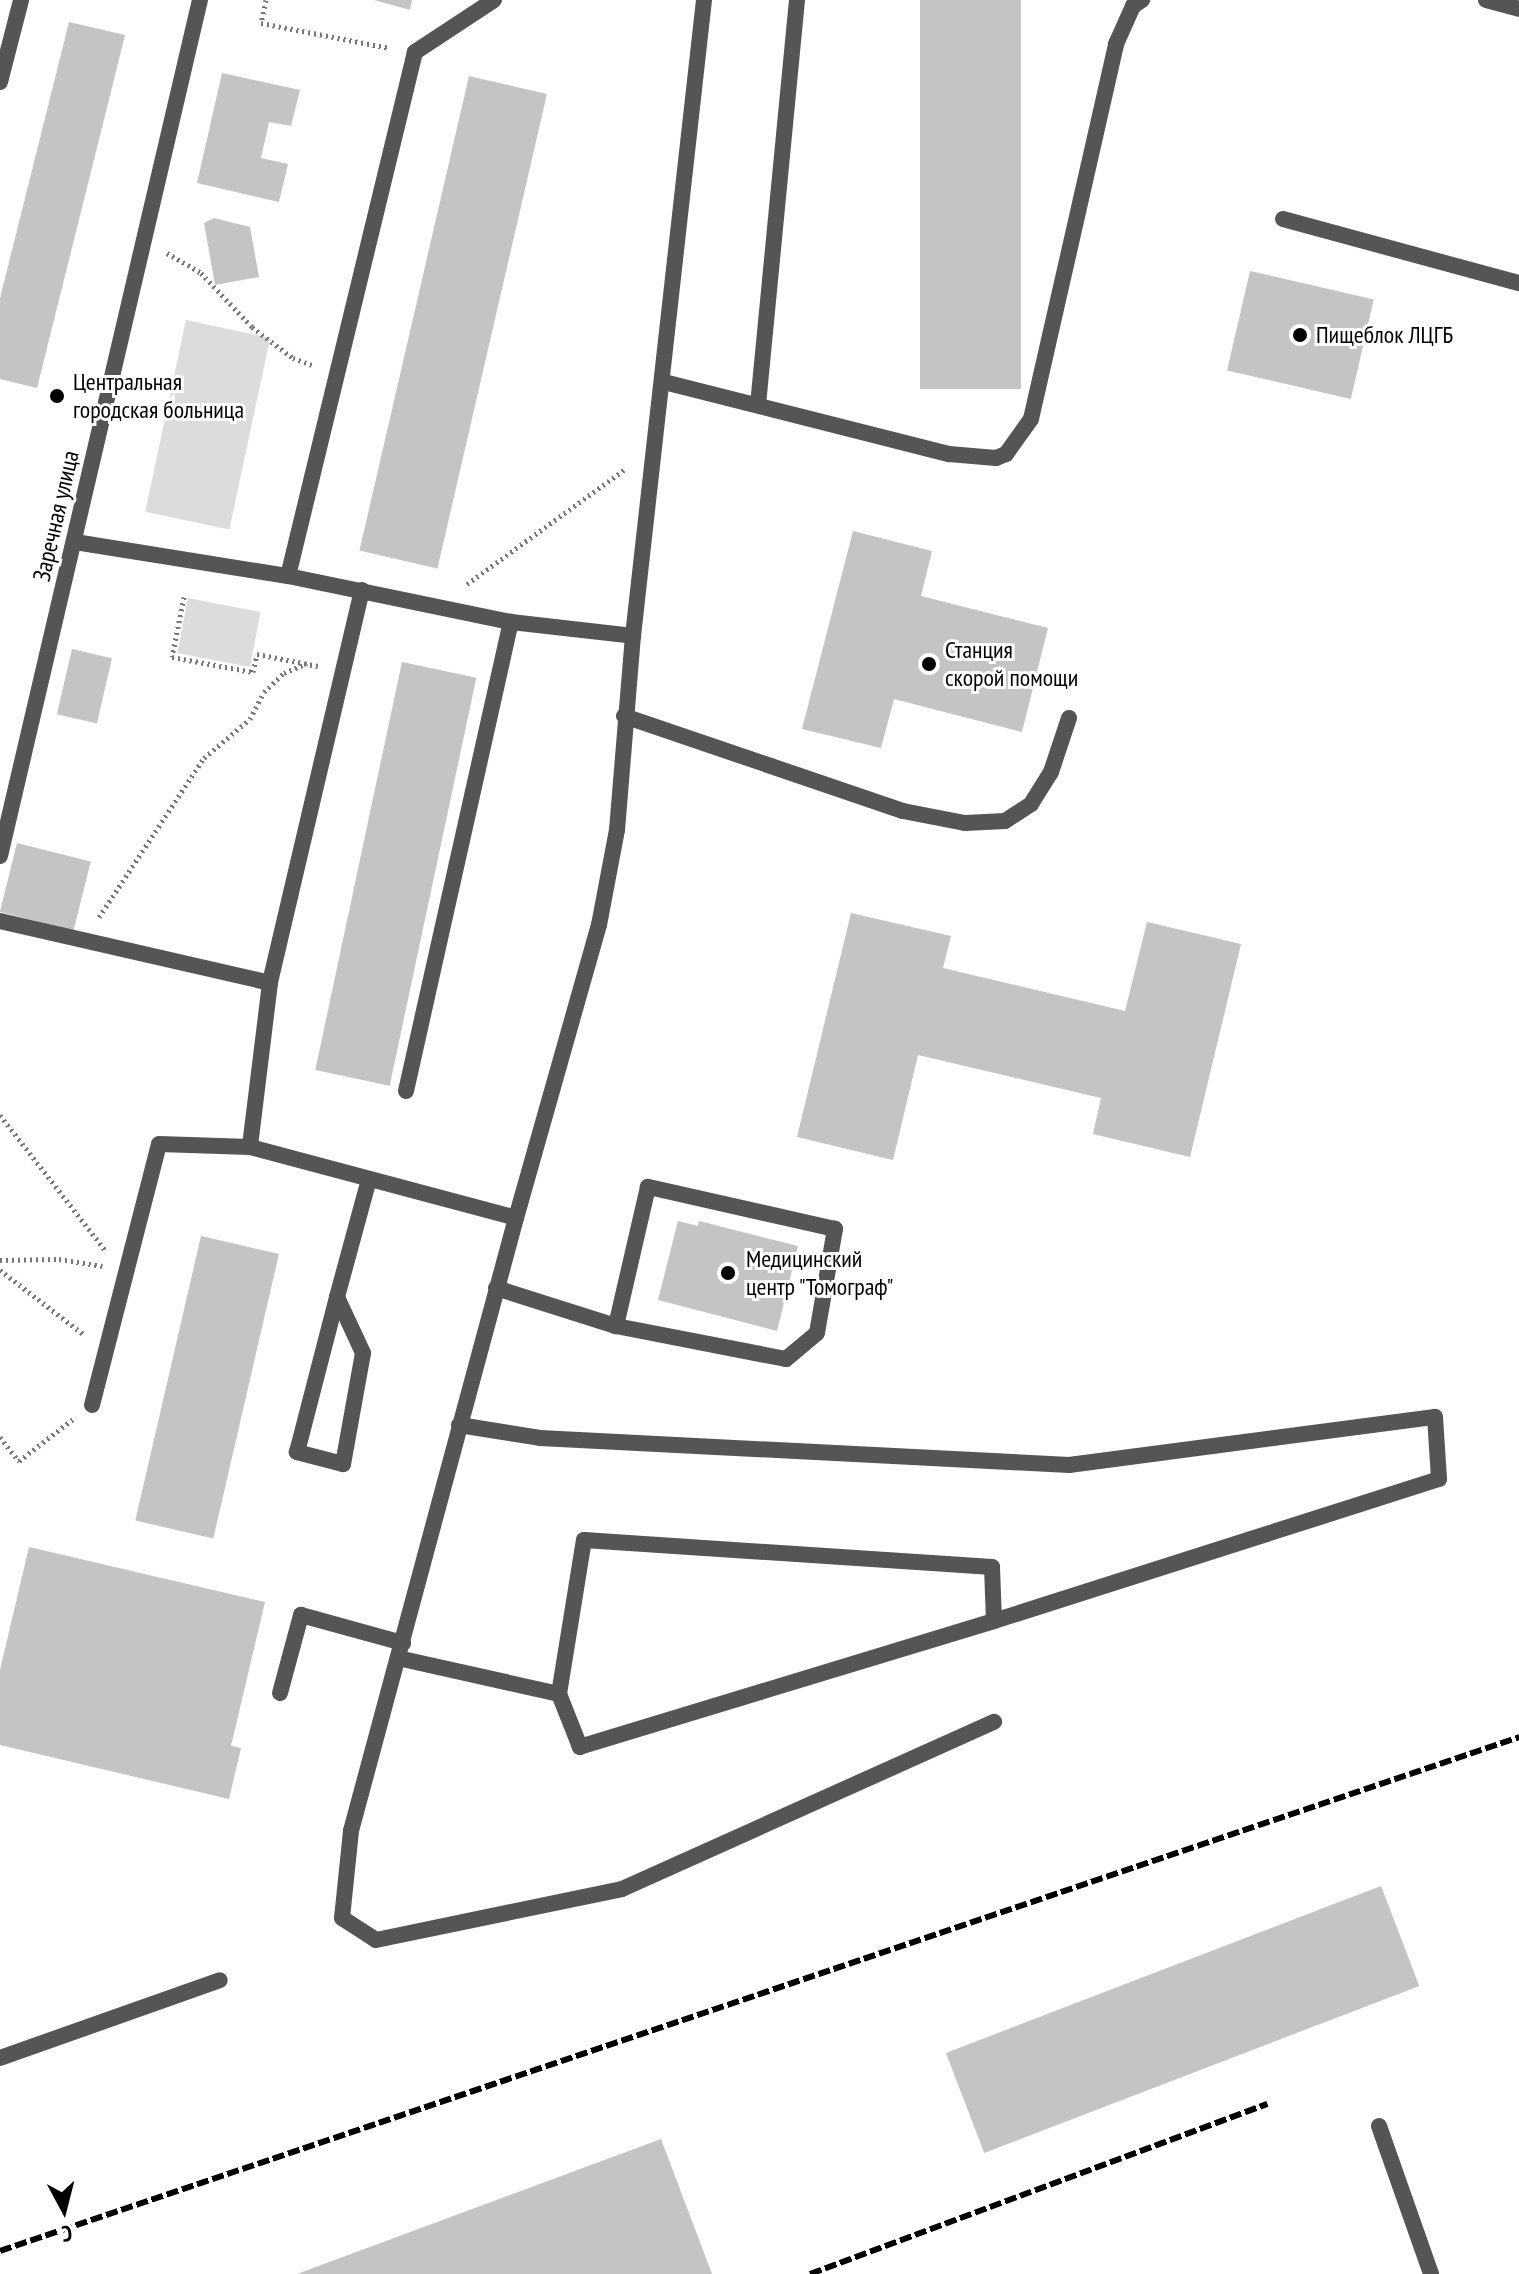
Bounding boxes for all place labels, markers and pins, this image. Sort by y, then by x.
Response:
place label: Пищеблок ЛЦГБ [1316,321,1453,349]
marker: Пищеблок ЛЦГБ [1291,326,1309,344]
place label: Центральная городская больница [73,368,244,424]
marker: Центральная городская больница [48,387,66,405]
place label: Станция скорой помощи [945,636,1078,692]
marker: Станция скорой помощи [920,655,938,673]
place label: Медицинский центр "Томограф" [746,1245,895,1301]
marker: Медицинский центр "Томограф" [717,1262,739,1284]

